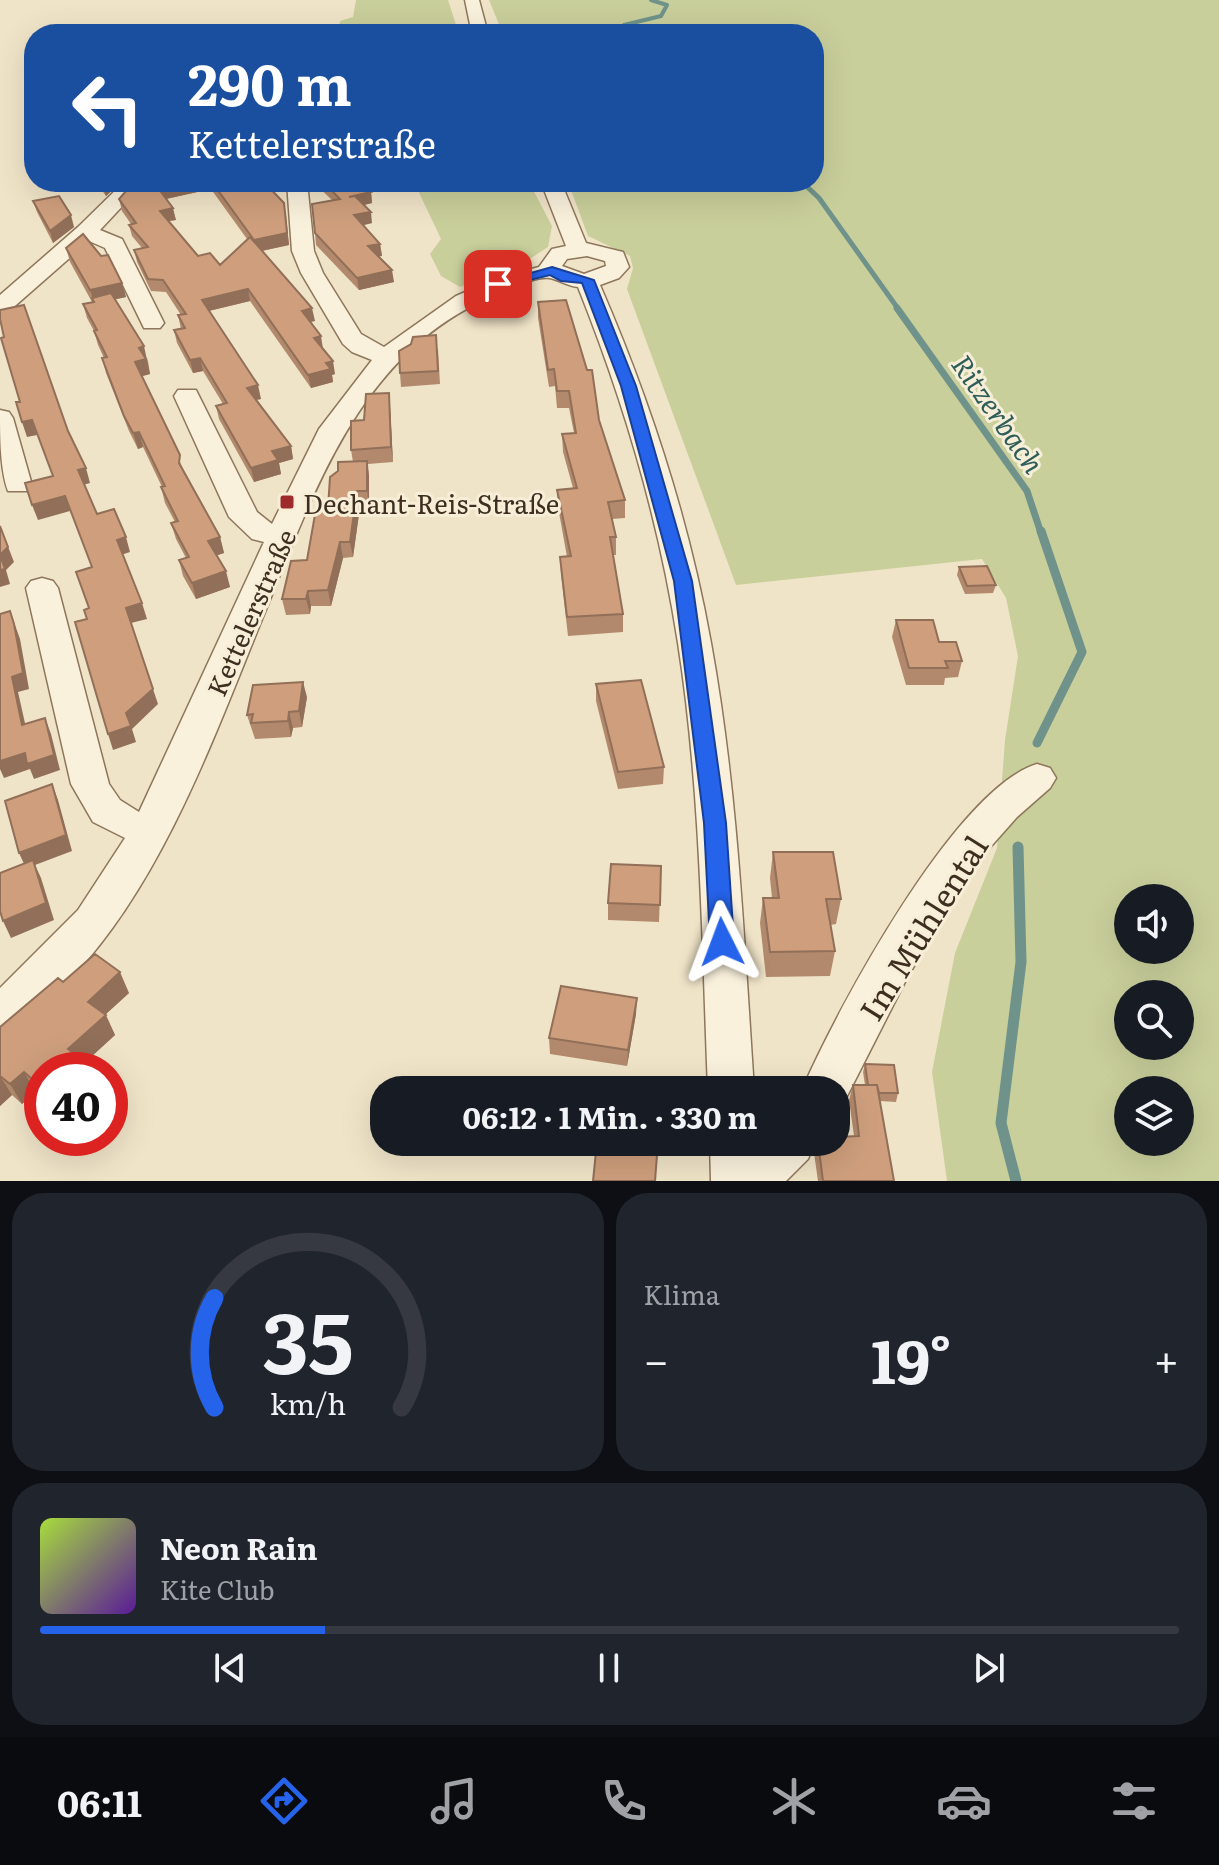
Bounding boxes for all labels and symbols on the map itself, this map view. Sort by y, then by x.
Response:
pin [464,250,532,318]
water label: Ritzerbach [943,345,1056,481]
place label: Dechant-Reis-Straße [303,483,559,522]
marker: Dechant-Reis-Straße [278,493,296,511]
street label: Kettelerstraße [196,522,304,702]
street label: Im Mühlental [846,825,998,1029]
position arrow [680,900,764,984]
speed limit sign: 40 [24,1052,128,1156]

